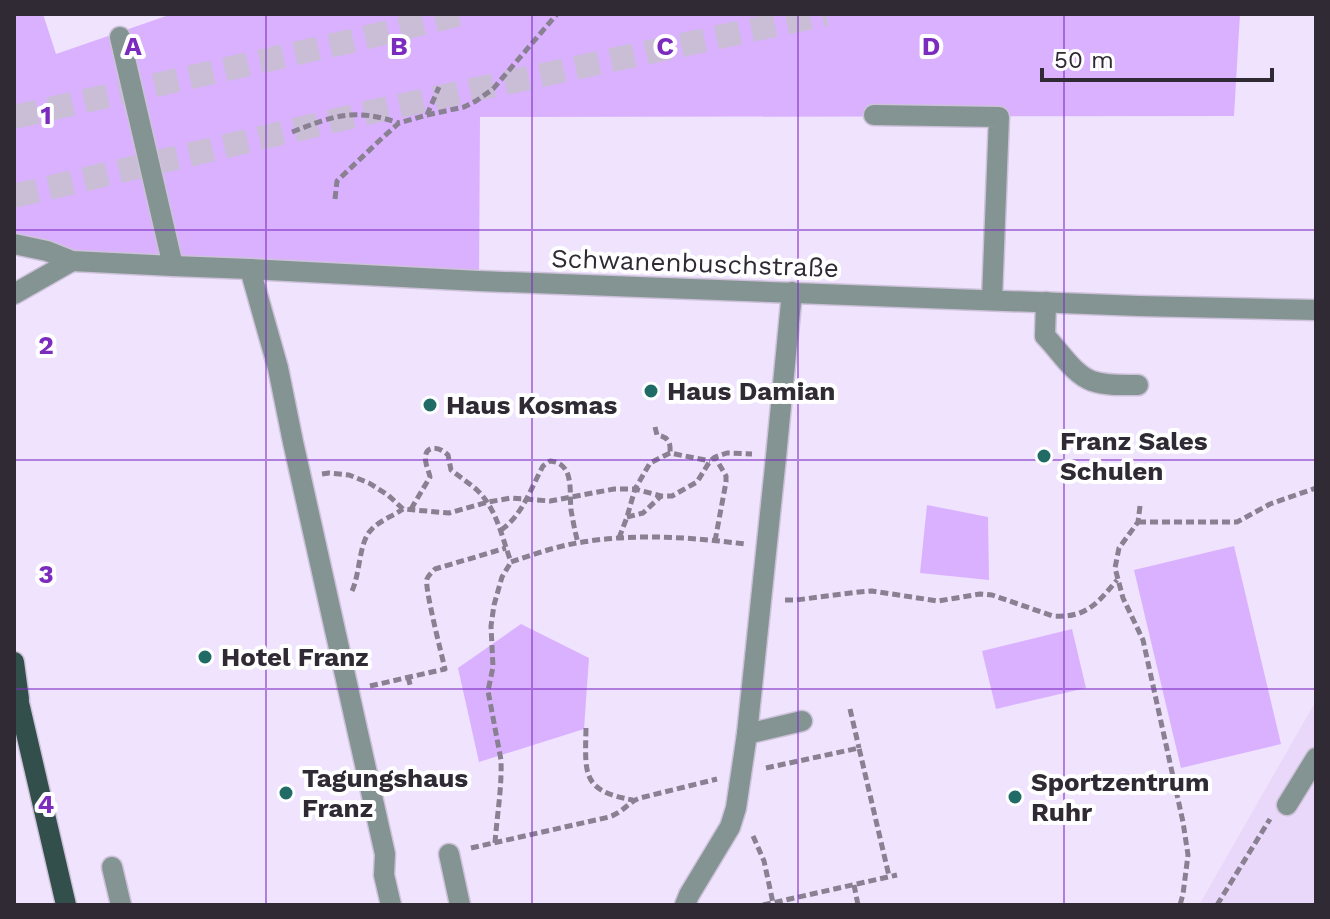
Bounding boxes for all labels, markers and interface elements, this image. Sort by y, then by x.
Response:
text: A [124,31,142,61]
text: B [390,31,408,61]
text: C [656,31,674,61]
text: D [922,31,940,61]
scale bar [1042,32,1272,82]
text: 50 m [1054,46,1114,74]
text: 1 [40,100,52,130]
street label: Schwanenbuschstraße [551,243,839,283]
text: 2 [38,330,54,360]
place label: Haus Damian [667,376,835,406]
marker: Haus Damian [642,382,660,400]
place label: Haus Kosmas [446,390,618,420]
marker: Haus Kosmas [421,396,439,414]
place label: Franz Sales Schulen [1060,426,1208,486]
marker: Franz Sales Schulen [1035,447,1053,465]
text: 3 [38,559,54,589]
place label: Hotel Franz [221,642,369,672]
marker: Hotel Franz [196,648,214,666]
place label: Tagungshaus Franz [302,763,468,823]
place label: Sportzentrum Ruhr [1031,767,1209,827]
marker: Tagungshaus Franz [277,784,295,802]
marker: Sportzentrum Ruhr [1006,788,1024,806]
text: 4 [38,789,55,819]

